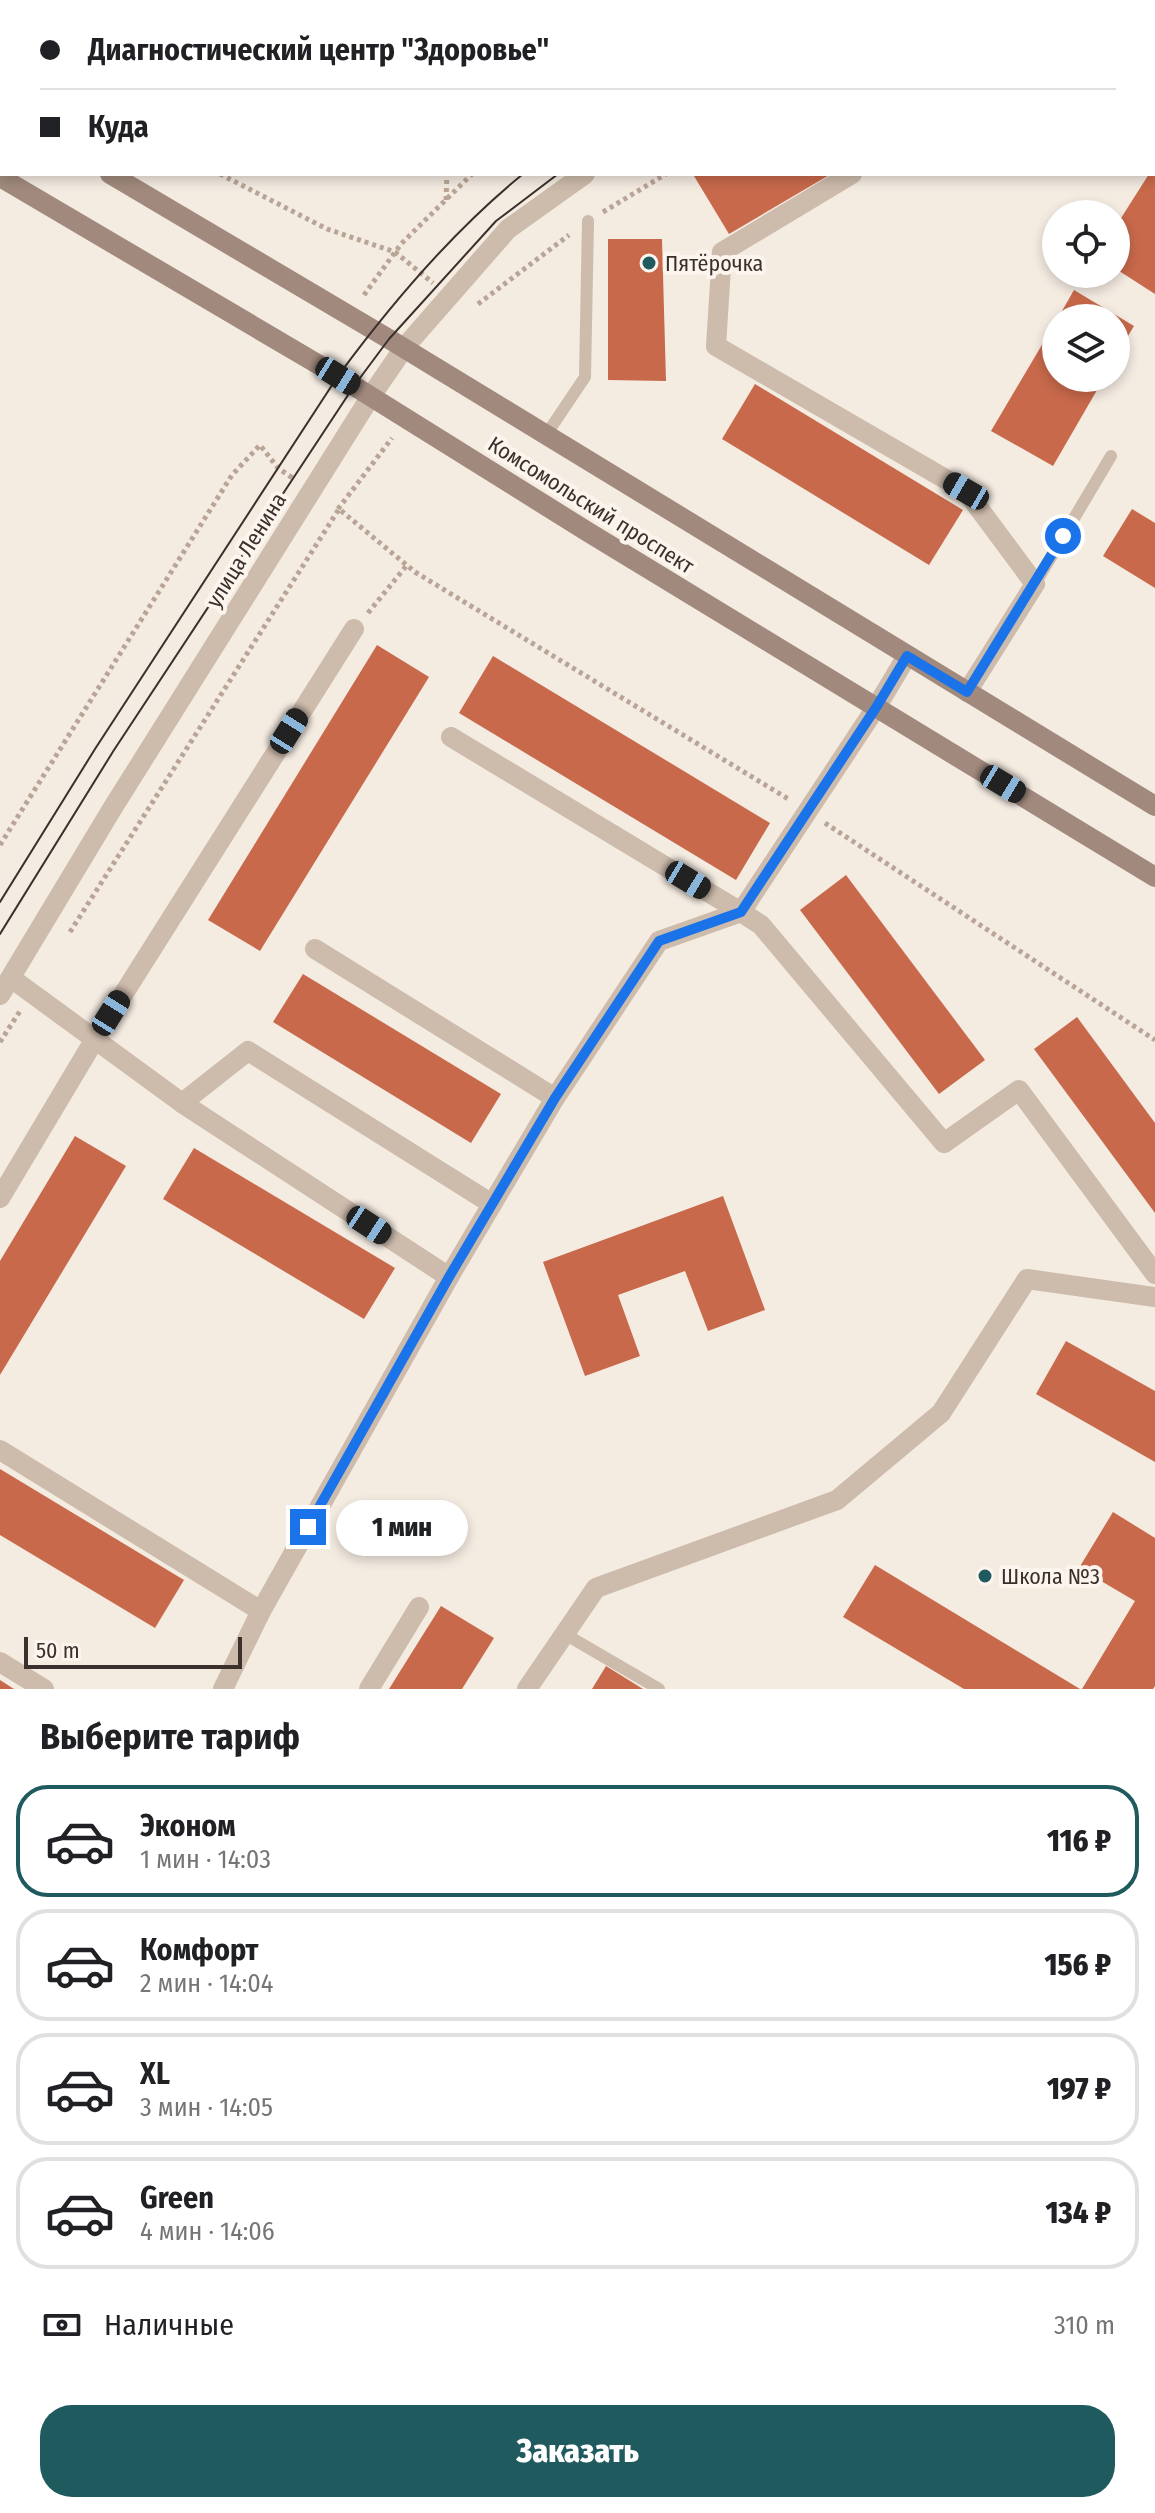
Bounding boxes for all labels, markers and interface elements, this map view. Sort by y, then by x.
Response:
text: Диагностический центр "Здоровье" [88,32,549,68]
text: Куда [88,109,149,145]
map controls [1042,200,1130,392]
button: locate [1042,200,1130,288]
place label: Пятёрочка [665,250,763,277]
marker: Пятёрочка [640,254,658,272]
button: layers [1042,304,1130,392]
car [311,353,365,399]
street label: Комсомольский проспект [483,431,699,580]
car [939,469,993,513]
street label: улица Ленина [200,488,292,612]
route start [1045,518,1081,554]
car [266,704,312,758]
car [976,761,1030,807]
car [661,857,715,903]
car [88,986,134,1040]
car [342,1202,396,1248]
callout: 1 мин [336,1499,468,1555]
route end [290,1509,326,1545]
text: 1 мин [372,1512,432,1543]
place label: Школа №3 [1001,1563,1100,1590]
marker: Школа №3 [976,1567,994,1585]
scale bar [24,1633,242,1669]
text: 50 m [36,1637,80,1664]
text: Выберите тариф [40,1715,300,1759]
icon: car [44,1805,116,1877]
text: Эконом [140,1808,236,1844]
text: 116 ₽ [1047,1823,1111,1859]
text: 1 мин · 14:03 [140,1844,271,1875]
icon: car [44,1929,116,2001]
text: Комфорт [140,1932,258,1968]
text: 156 ₽ [1044,1947,1111,1983]
text: 2 мин · 14:04 [140,1968,273,1999]
icon: car [44,2053,116,2125]
text: XL [140,2056,170,2092]
text: 197 ₽ [1047,2071,1111,2107]
text: 3 мин · 14:05 [140,2092,273,2123]
icon: car [44,2177,116,2249]
text: Green [140,2180,214,2216]
text: 134 ₽ [1045,2195,1111,2231]
text: 4 мин · 14:06 [140,2216,275,2247]
icon: cash [40,2303,84,2347]
text: Наличные [104,2307,234,2343]
text: 310 m [1054,2310,1115,2341]
button: Заказать [40,2405,1115,2497]

